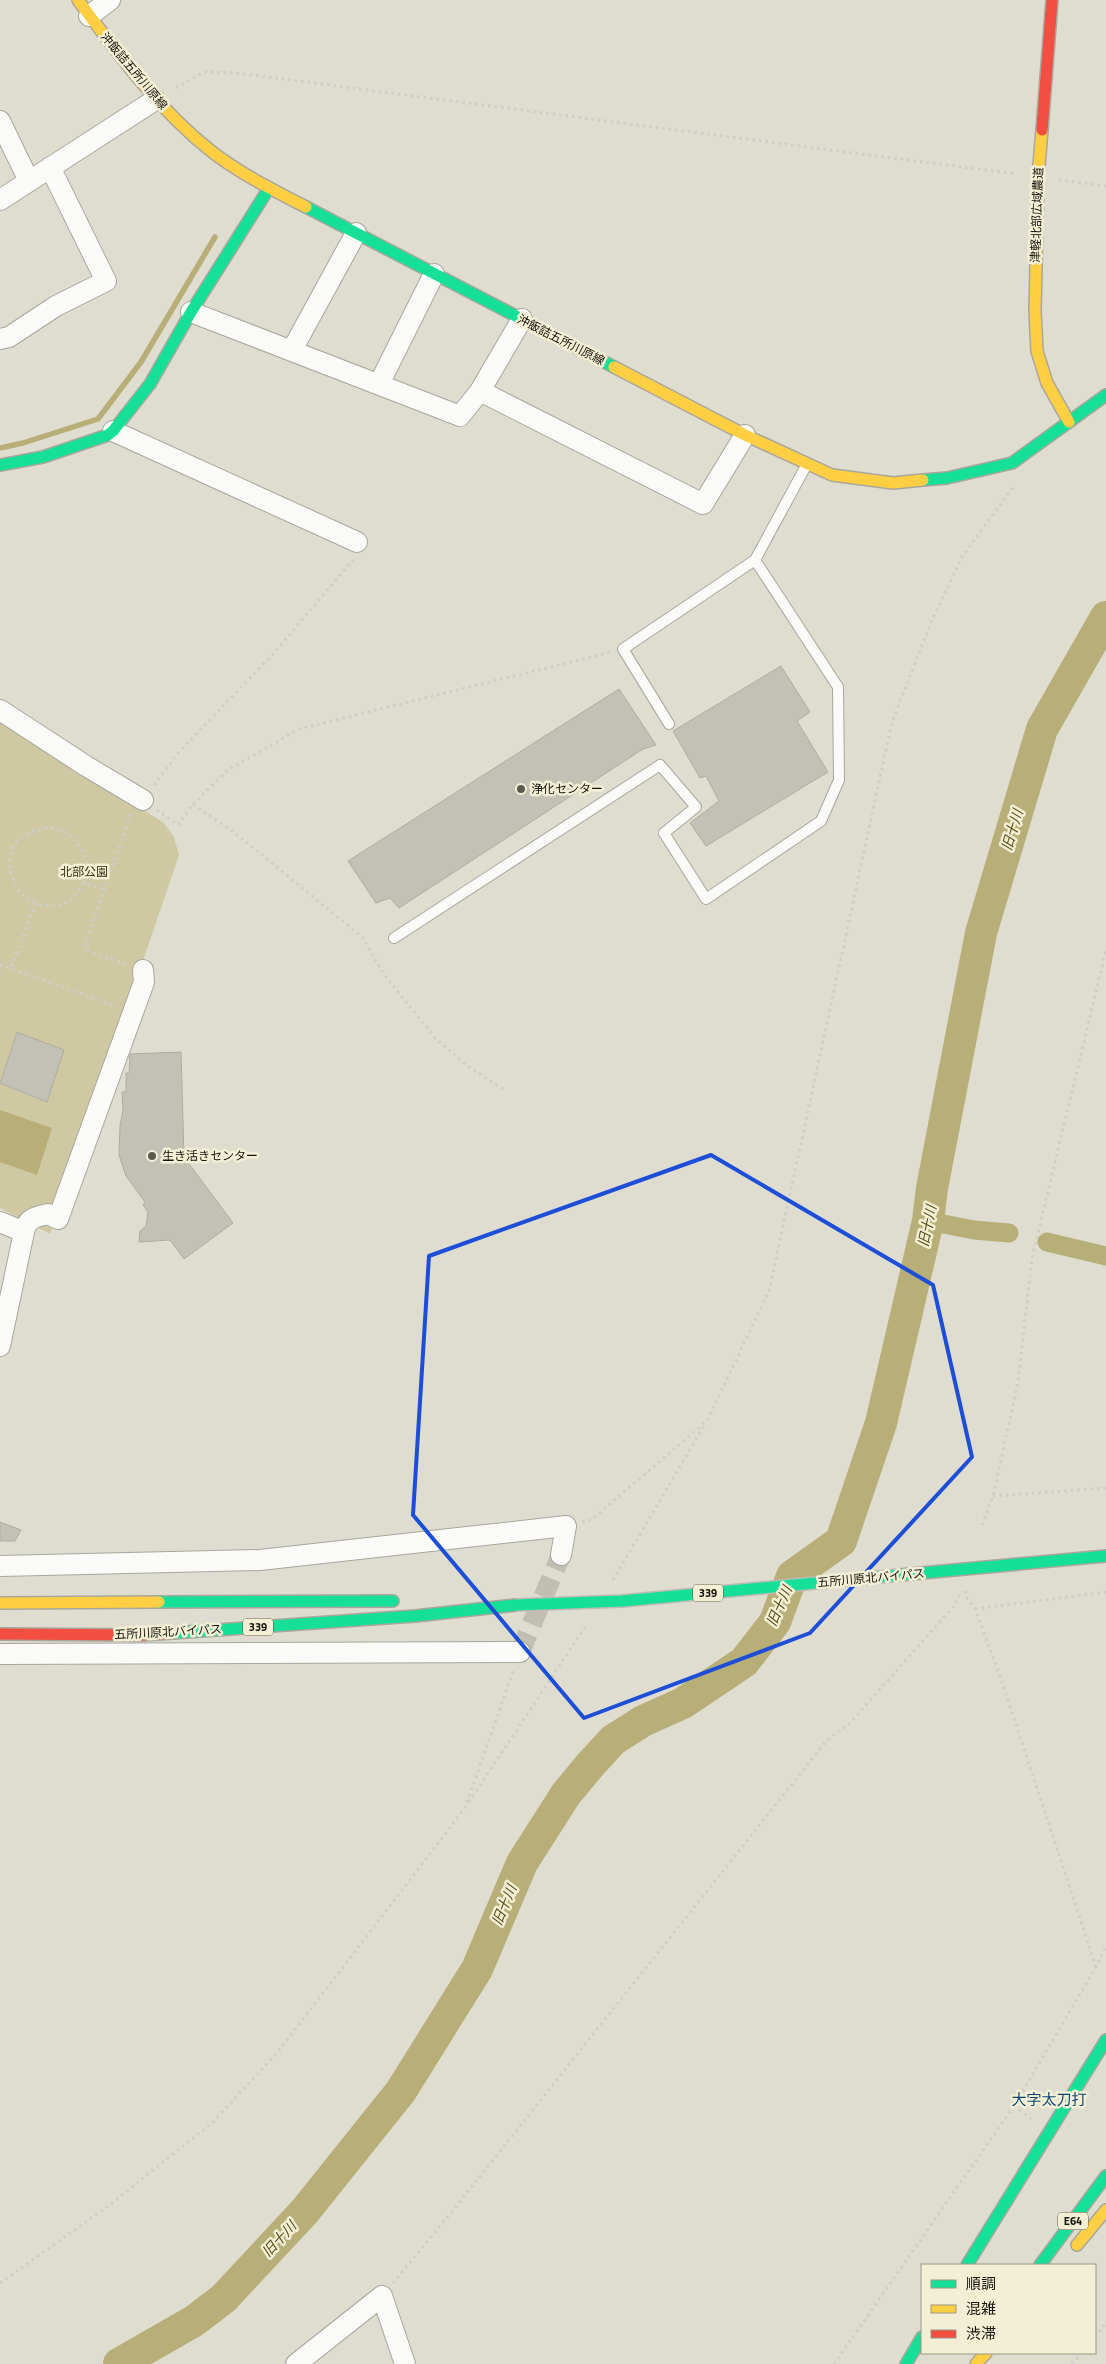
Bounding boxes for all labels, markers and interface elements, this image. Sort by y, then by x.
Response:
street label: 沖飯詰五所川原線 [96,28,173,114]
street label: 津軽北部広域農道 [1025,167,1048,263]
street label: 沖飯詰五所川原線 [514,309,608,370]
place label: 浄化センター [531,779,603,798]
marker: 浄化センター [515,783,527,795]
water label: 旧十川 [995,805,1028,853]
park label: 北部公園 [60,862,108,881]
place label: 生き活きセンター [162,1146,258,1165]
marker: 生き活きセンター [146,1150,158,1162]
water label: 旧十川 [912,1201,942,1249]
street label: 五所川原北バイパス [816,1563,925,1592]
water label: 旧十川 [760,1581,797,1629]
road number: 339 [693,1585,723,1602]
road number: 339 [243,1618,273,1635]
street label: 五所川原北バイパス [114,1619,222,1644]
water label: 旧十川 [486,1880,522,1928]
district label: 大字太刀打 [1011,2088,1087,2111]
road number: E64 [1058,2212,1088,2230]
water label: 旧十川 [257,2215,302,2261]
legend [921,2264,1096,2354]
text: 順調 [966,2272,996,2295]
text: 混雑 [966,2297,996,2320]
text: 渋滞 [966,2322,996,2345]

